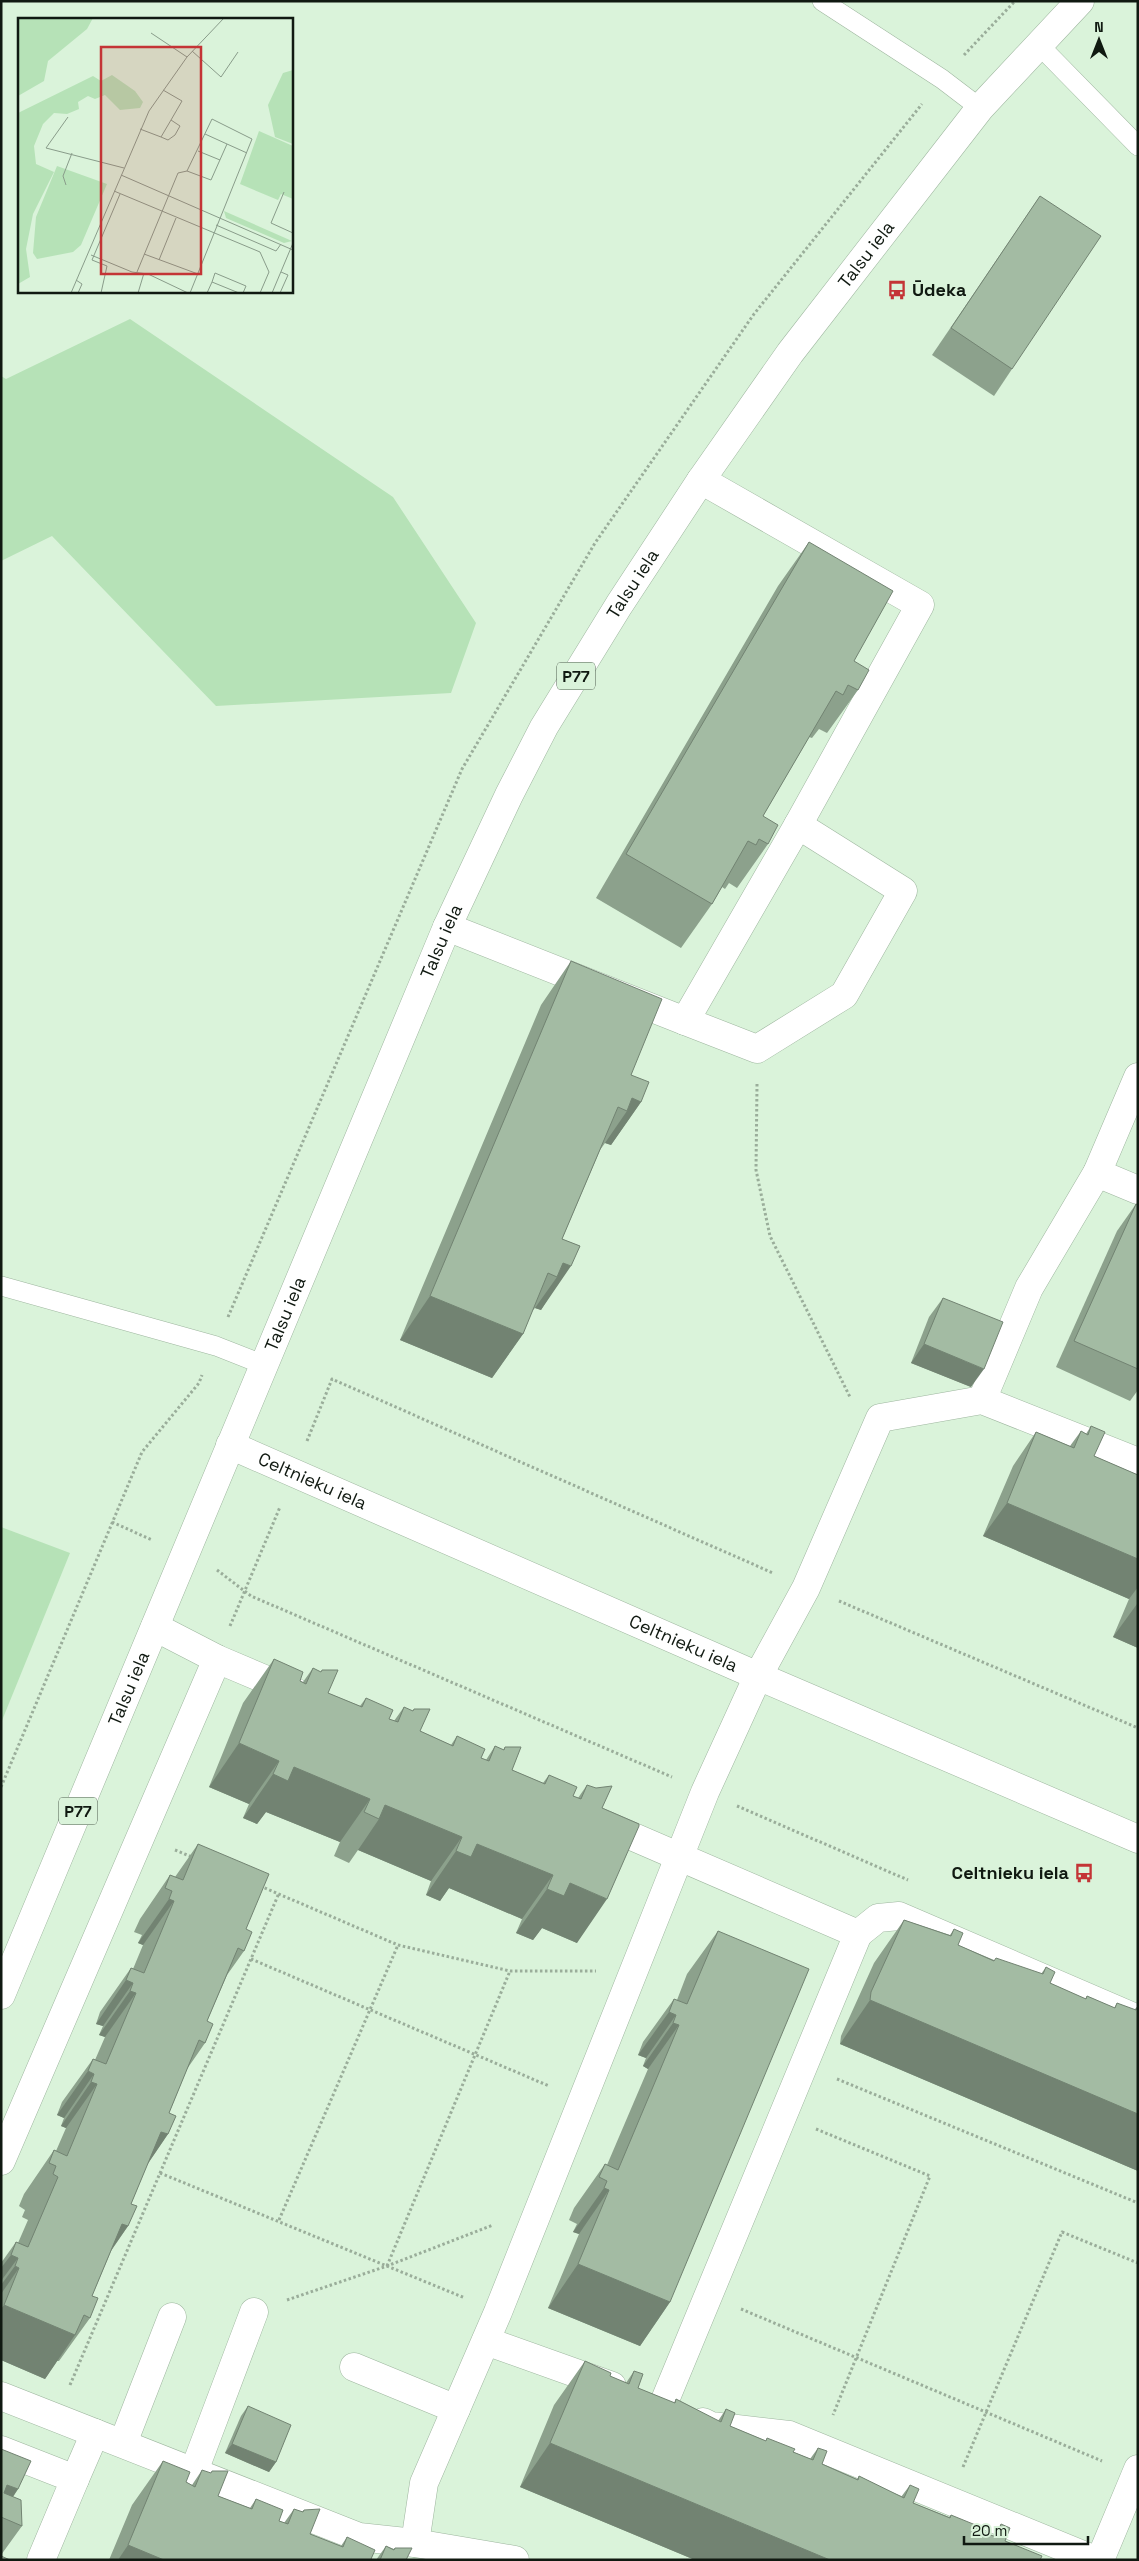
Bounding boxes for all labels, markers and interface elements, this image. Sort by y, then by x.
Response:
north arrow [1074,15,1124,65]
inset map [18,18,292,292]
text: N [1094,18,1104,36]
street label: Talsu iela [833,216,899,292]
place label: Ūdeka [912,278,967,301]
bus stop icon: Ūdeka [886,279,908,301]
street label: Talsu iela [601,544,664,623]
road number: P77 [557,662,595,689]
street label: Talsu iela [415,900,467,982]
street label: Talsu iela [259,1273,311,1355]
street label: Celtnieku iela [255,1447,371,1514]
street label: Celtnieku iela [626,1609,742,1677]
street label: Talsu iela [103,1648,154,1729]
road number: P77 [59,1798,97,1824]
place label: Celtnieku iela [952,1861,1070,1884]
bus stop icon: Celtnieku iela [1073,1862,1095,1884]
scale bar [964,2514,1088,2546]
text: 20 m [972,2521,1007,2540]

